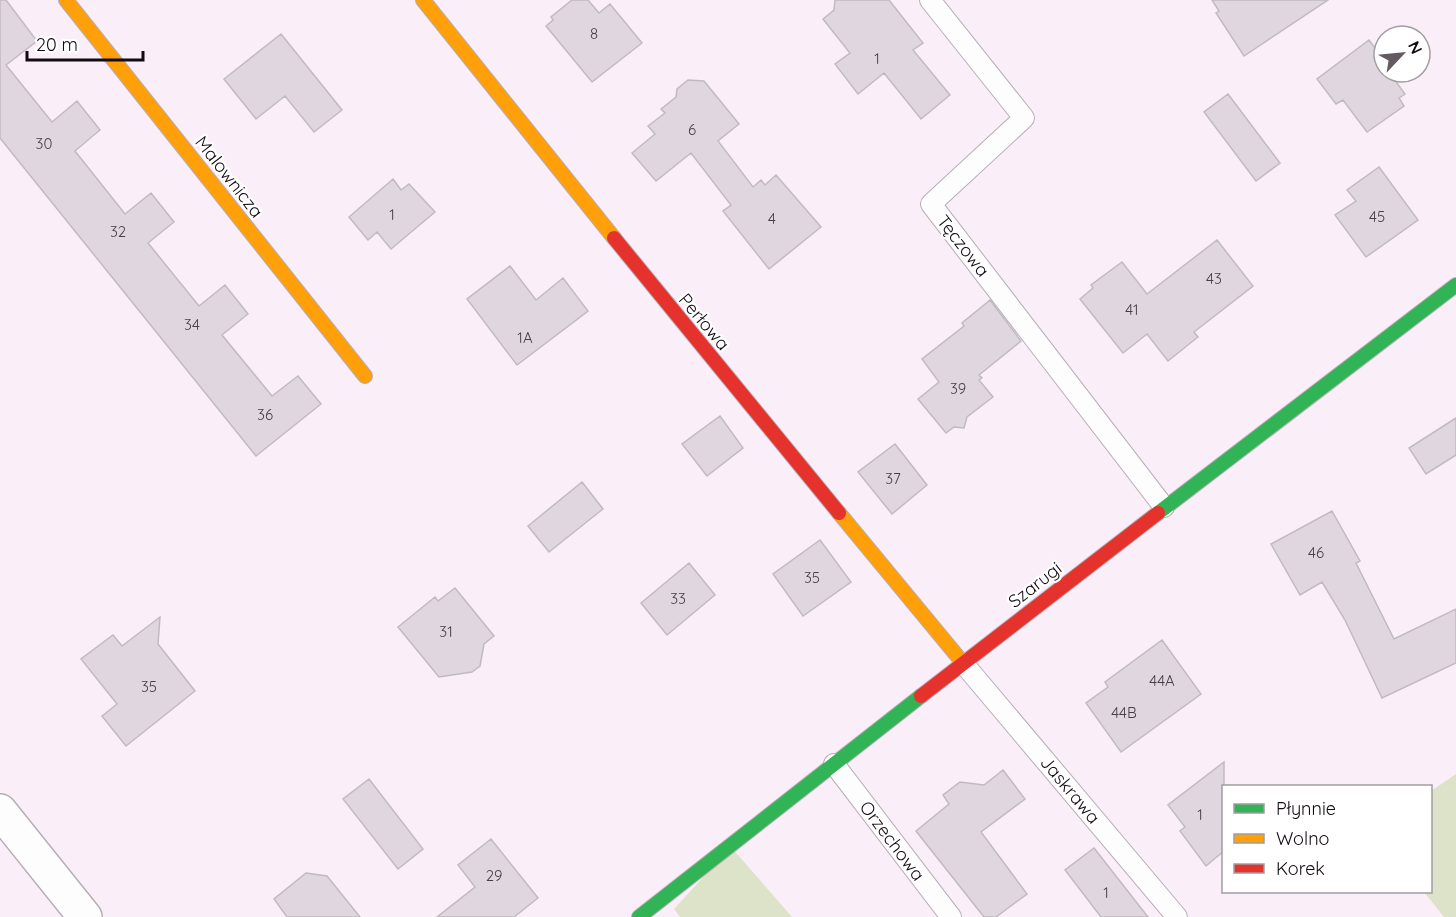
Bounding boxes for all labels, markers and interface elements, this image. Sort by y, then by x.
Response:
scale bar [27,24,142,62]
house number: 8 [590,24,598,43]
north arrow [1372,24,1432,84]
text: 20 m [36,33,78,56]
text: N [1404,38,1427,57]
house number: 1 [874,49,880,68]
house number: 6 [688,120,696,139]
street label: Malownicza [190,131,268,222]
house number: 30 [36,134,52,153]
house number: 1 [389,205,395,224]
house number: 45 [1369,207,1385,226]
house number: 4 [768,209,776,228]
street label: Tęczowa [932,210,995,281]
house number: 32 [110,222,126,241]
house number: 43 [1206,269,1222,288]
street label: Perłowa [674,289,735,355]
house number: 41 [1125,300,1139,319]
house number: 34 [184,315,200,334]
house number: 1A [517,328,533,347]
house number: 39 [950,379,966,398]
house number: 36 [257,405,273,424]
house number: 37 [885,469,901,488]
house number: 46 [1308,543,1324,562]
street label: Szarugi [1003,557,1066,613]
house number: 35 [804,568,820,587]
house number: 33 [670,589,686,608]
house number: 31 [439,622,453,641]
house number: 44A [1149,671,1175,690]
house number: 35 [141,677,157,696]
house number: 44B [1111,703,1137,722]
street label: Jaskrawa [1035,751,1105,828]
legend [1222,785,1432,893]
street label: Orzechowa [855,796,930,885]
text: Płynnie [1276,797,1336,820]
house number: 1 [1197,805,1203,824]
text: Wolno [1276,827,1329,850]
text: Korek [1276,857,1325,880]
house number: 29 [486,866,502,885]
house number: 1 [1103,883,1109,902]

